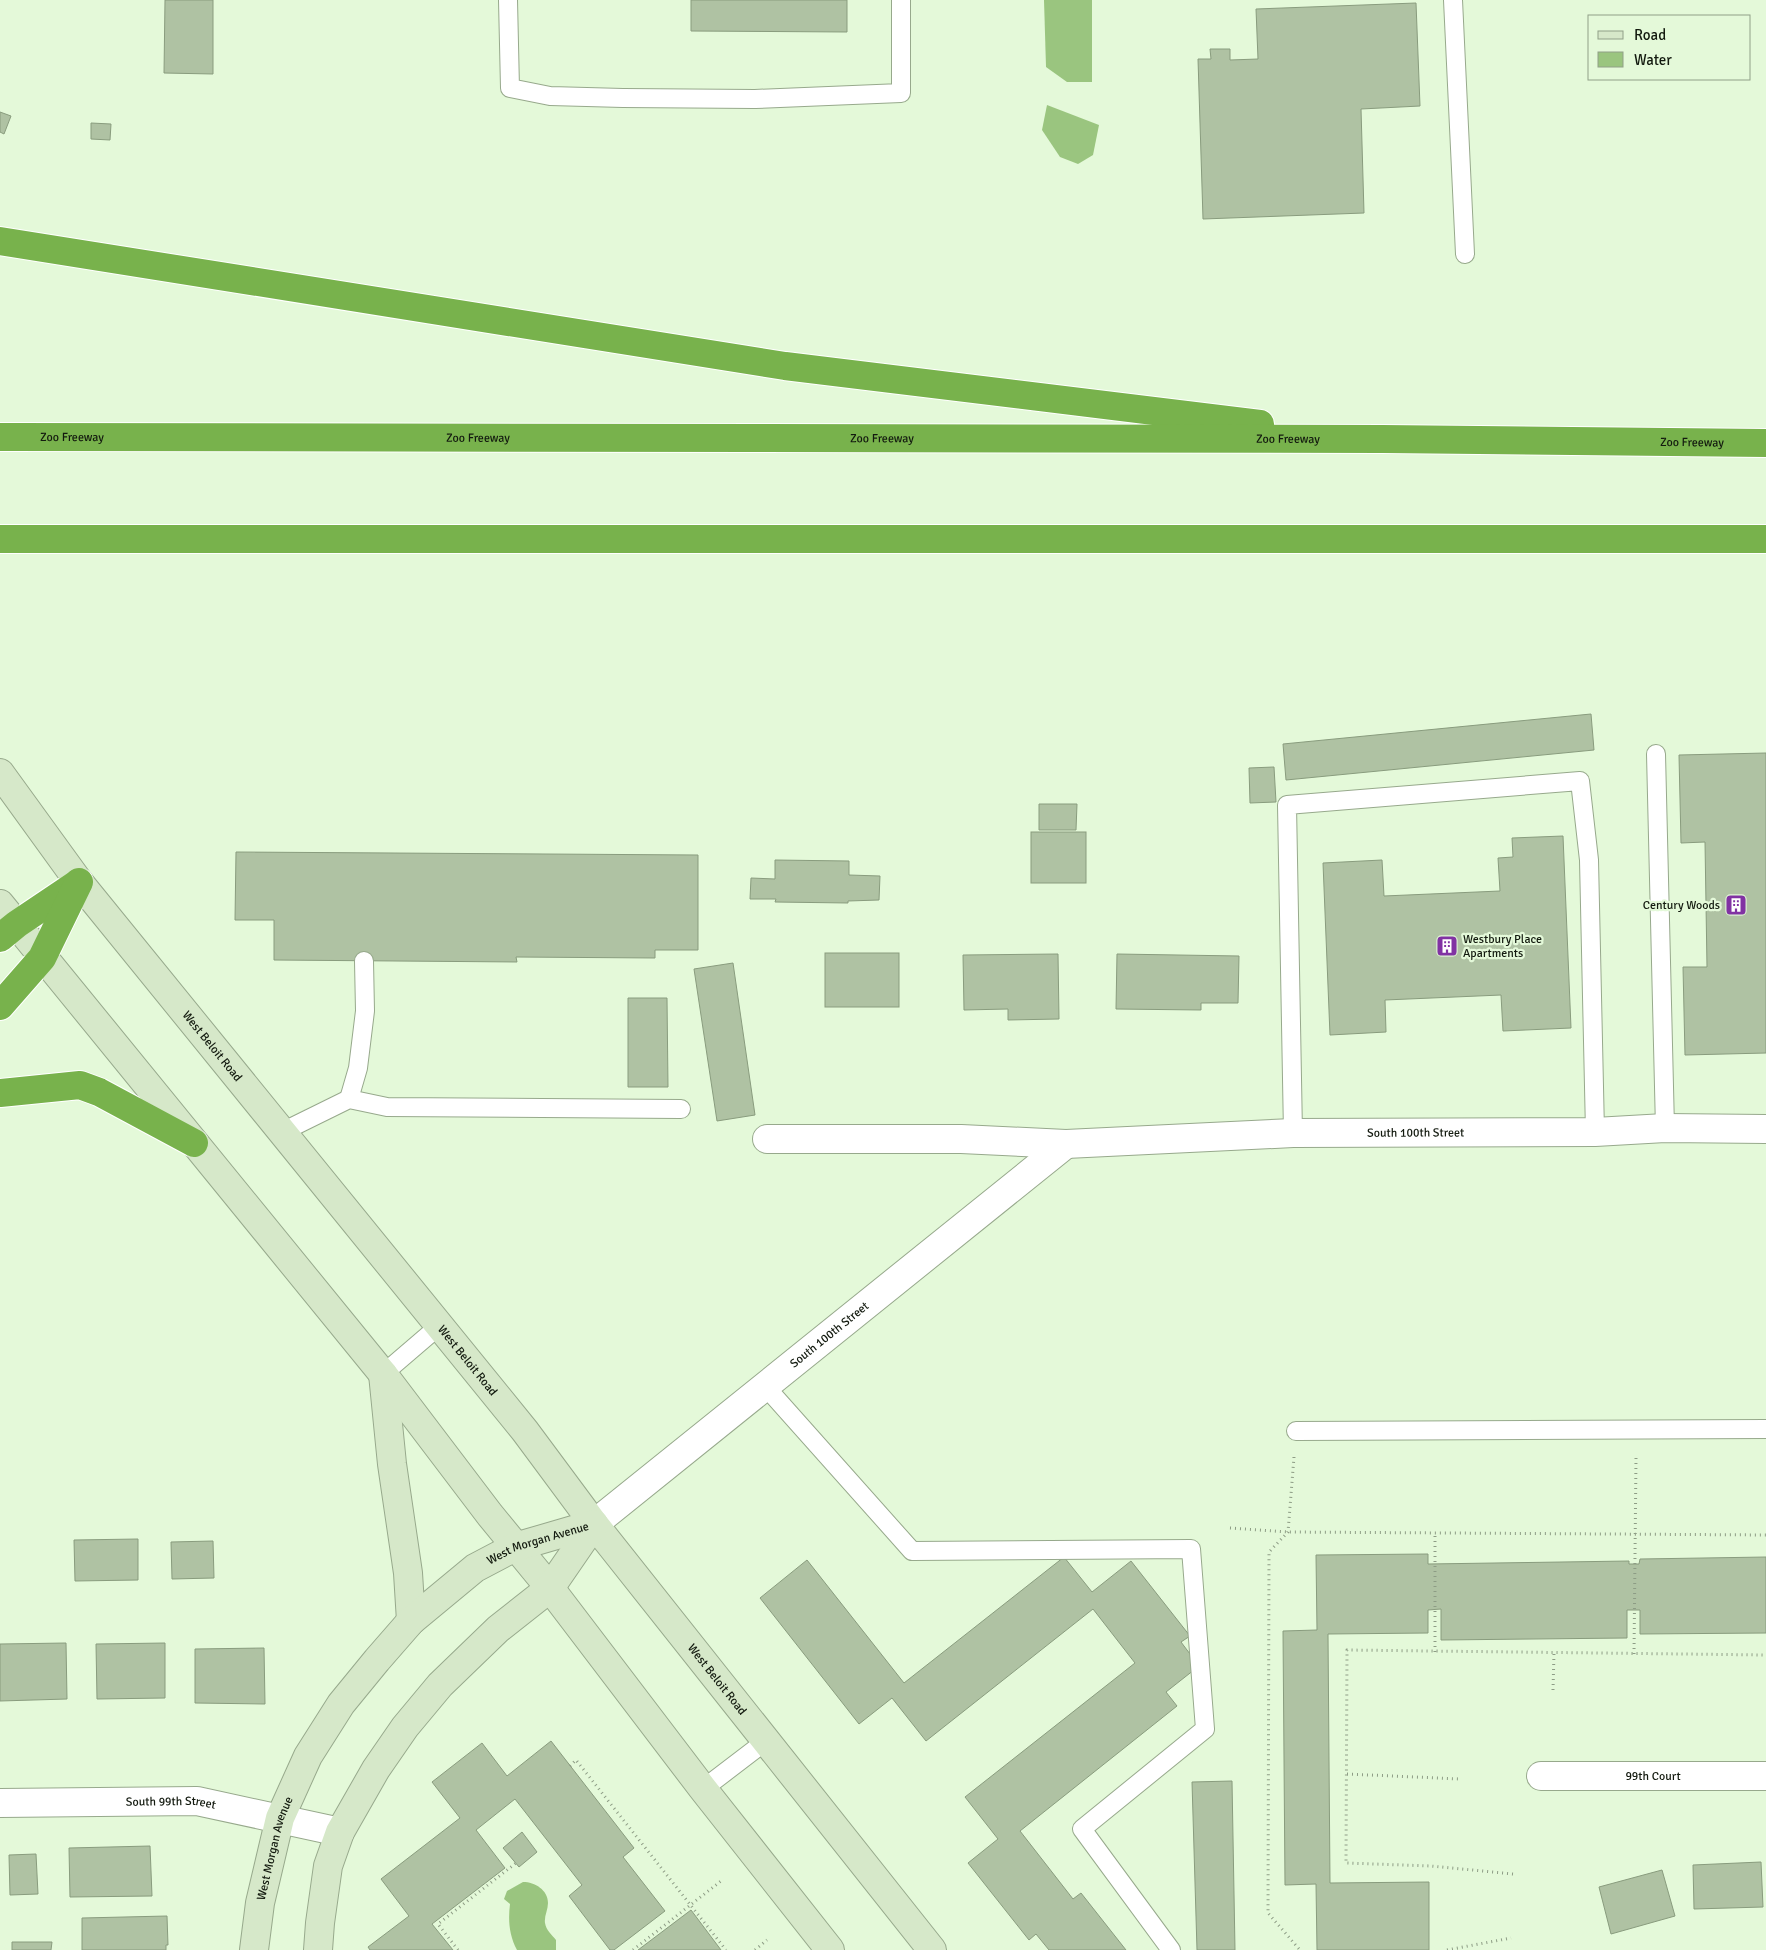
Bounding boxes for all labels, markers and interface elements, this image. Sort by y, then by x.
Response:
legend [1588,15,1751,80]
text: Road [1634,26,1666,44]
text: Water [1634,51,1672,69]
street label: Zoo Freeway [40,430,104,445]
street label: Zoo Freeway [446,430,510,445]
street label: Zoo Freeway [850,431,914,446]
street label: Zoo Freeway [1256,431,1320,446]
street label: Zoo Freeway [1660,434,1724,450]
building icon: Century Woods [1724,893,1748,917]
place label: Century Woods [1643,898,1720,913]
place label: Westbury Place Apartments [1463,932,1542,961]
building icon: Westbury Place Apartments [1435,934,1459,958]
street label: West Beloit Road [179,1008,245,1084]
street label: South 100th Street [1367,1125,1464,1140]
street label: South 100th Street [787,1298,872,1371]
street label: West Beloit Road [435,1322,501,1399]
street label: West Morgan Avenue [484,1518,591,1568]
street label: West Beloit Road [684,1641,750,1718]
street label: 99th Court [1625,1769,1681,1784]
street label: South 99th Street [126,1793,217,1812]
street label: West Morgan Avenue [253,1794,296,1902]

